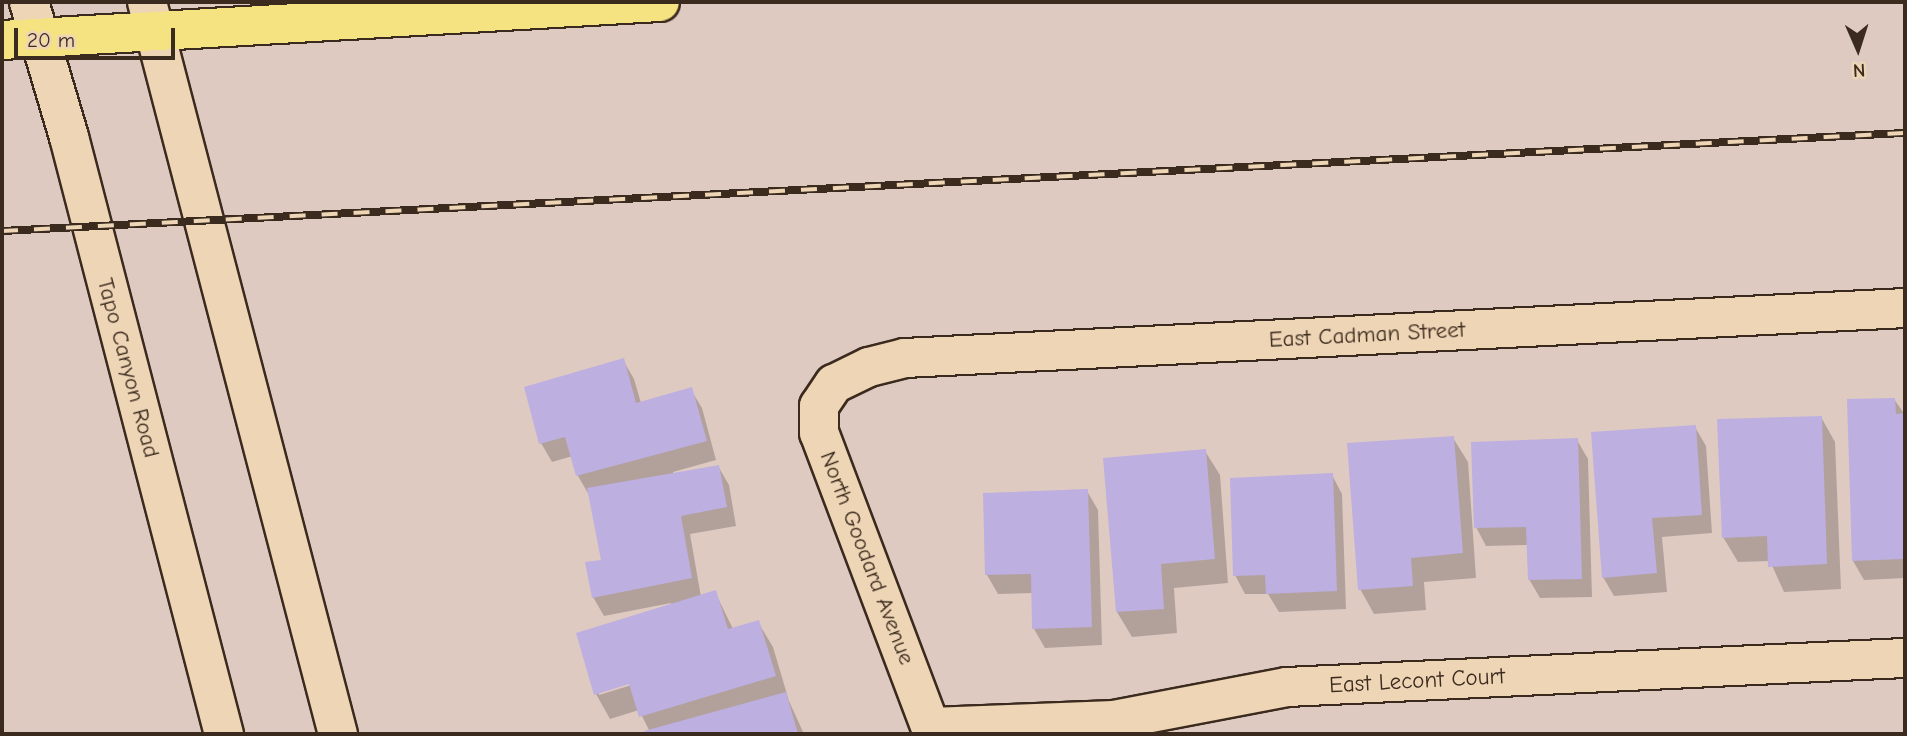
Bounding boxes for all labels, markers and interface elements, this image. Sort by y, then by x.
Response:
scale bar [18,14,178,58]
north arrow [1823,14,1893,84]
text: 20 m [27,28,75,52]
text: N [1852,59,1866,81]
street label: Tapo Canyon Road [91,275,165,461]
street label: East Cadman Street [1268,316,1466,354]
street label: North Goodard Avenue [814,447,920,669]
street label: East Lecont Court [1328,663,1506,699]

